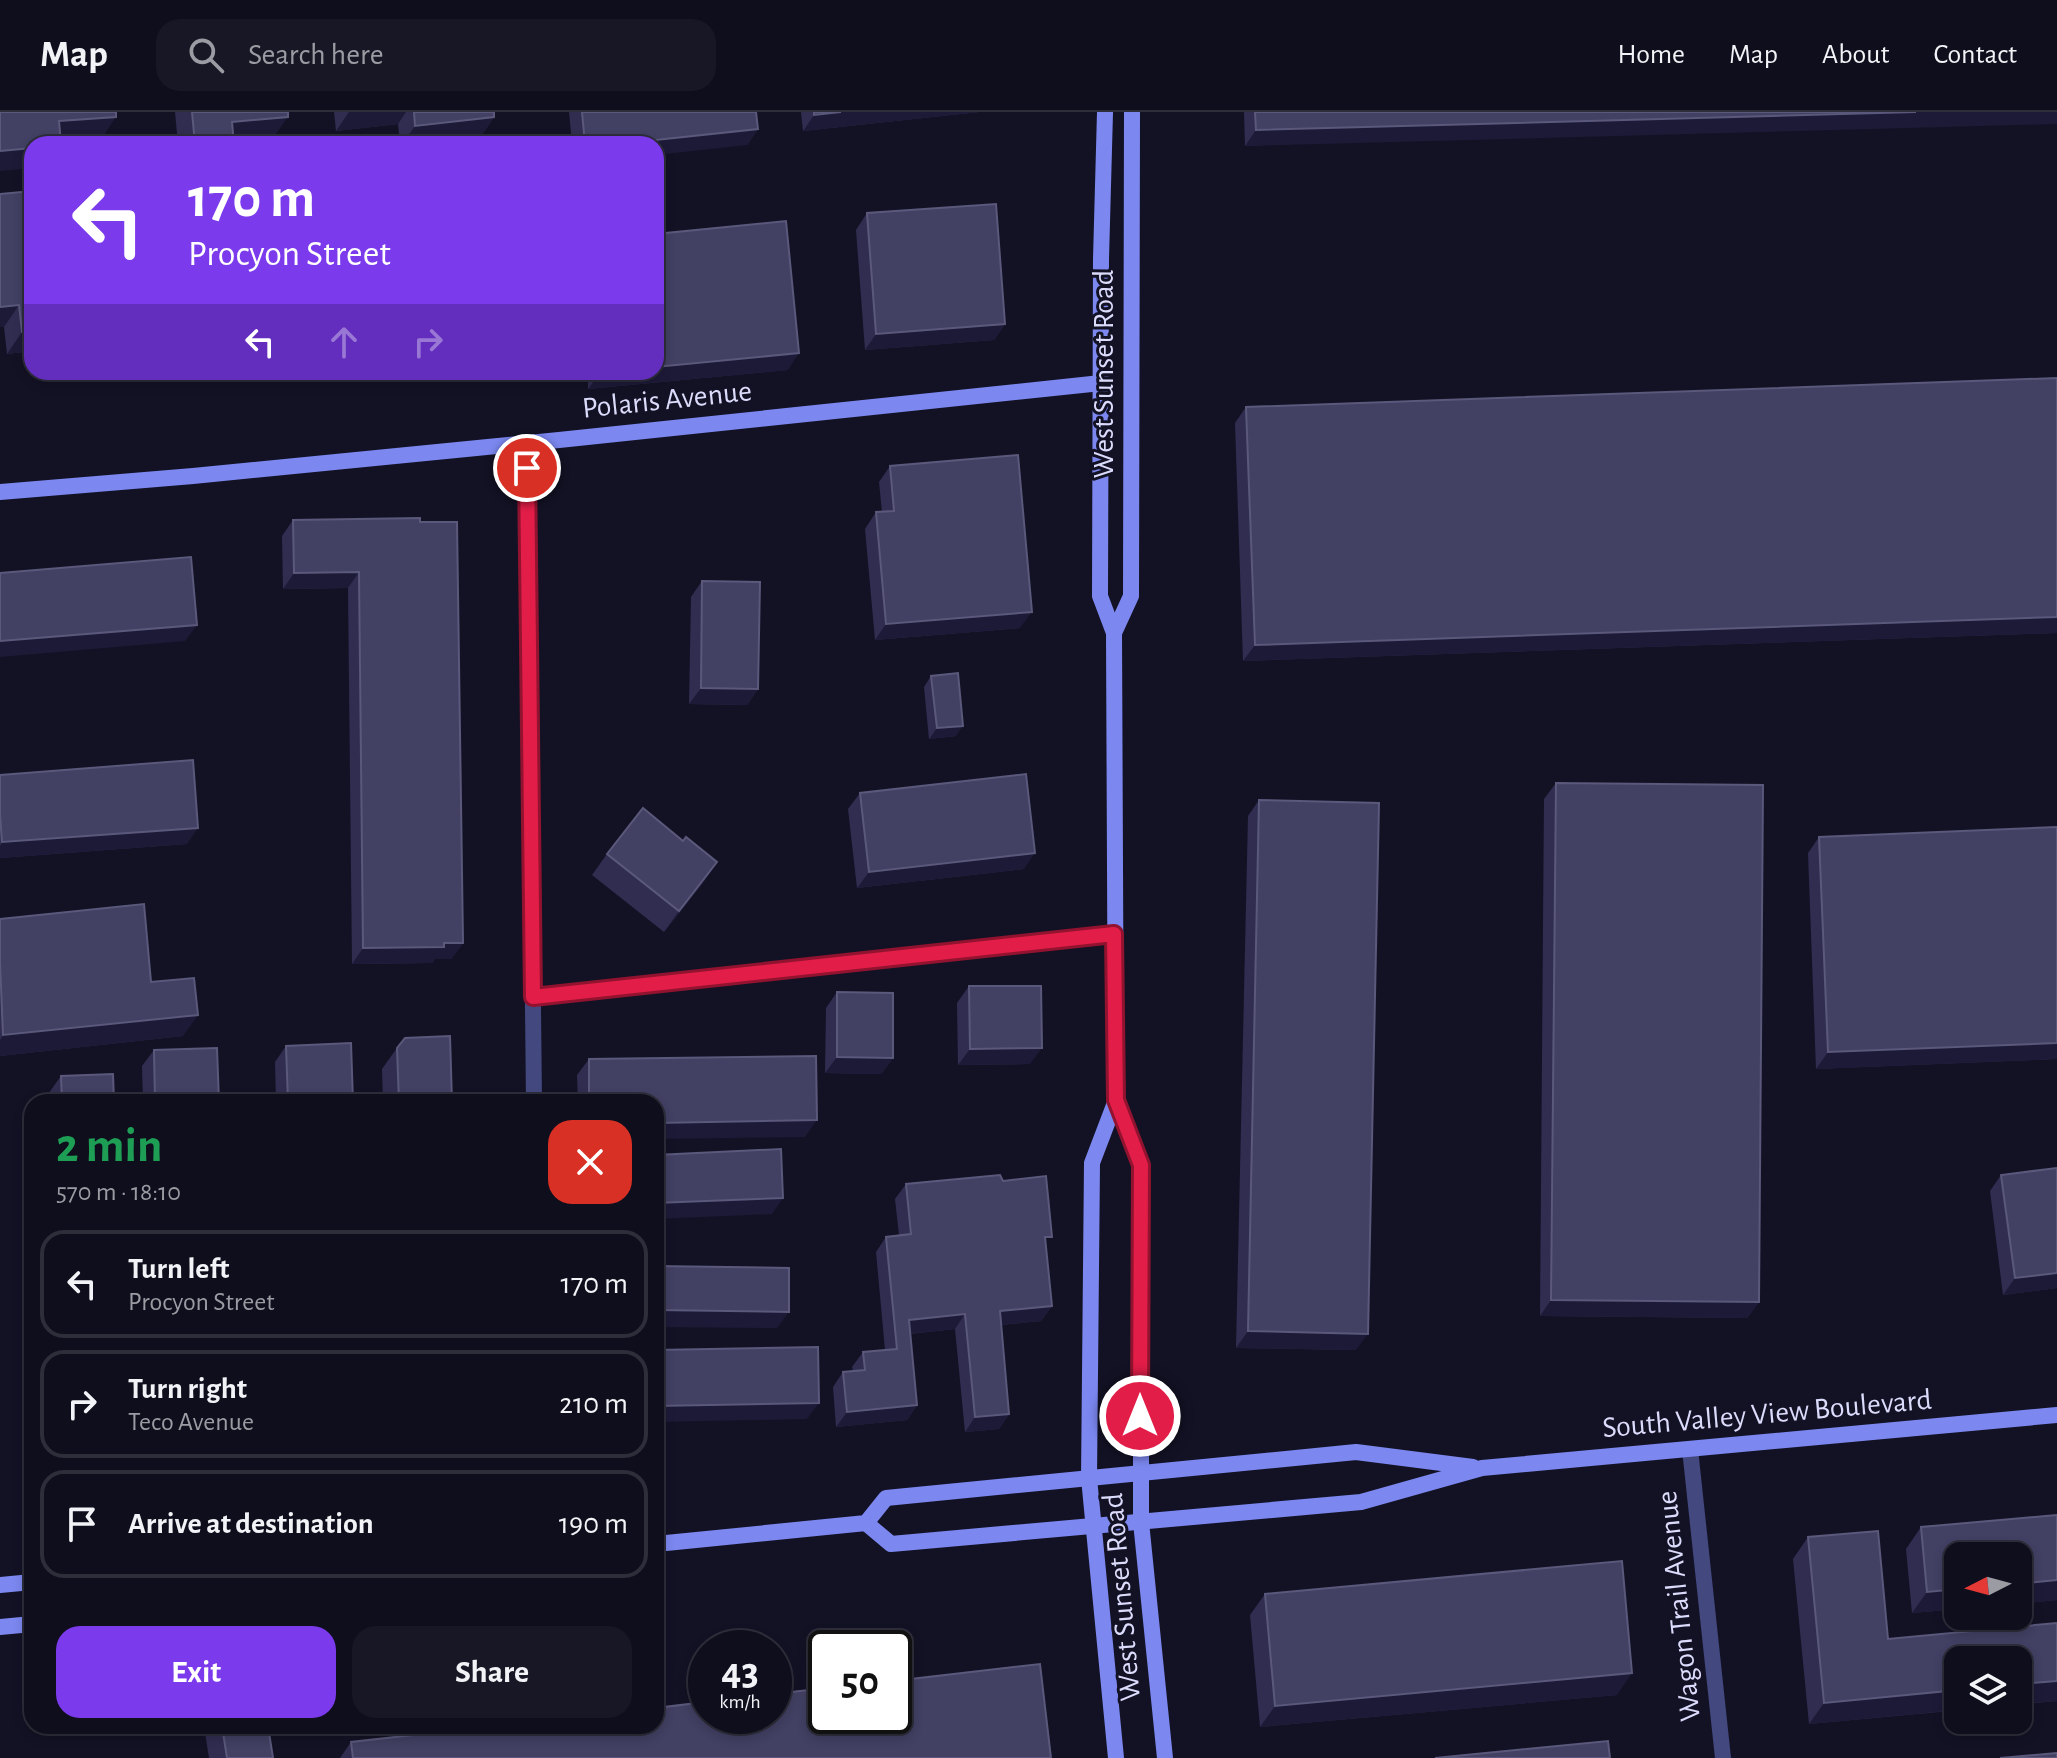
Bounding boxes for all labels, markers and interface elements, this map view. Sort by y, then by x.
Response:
search box [156,19,716,91]
icon: search [184,33,228,77]
text: Map [40,36,108,74]
text: Search here [248,40,384,70]
text: Home [1618,41,1685,69]
text: Map [1729,41,1778,69]
text: About [1822,41,1890,69]
text: Contact [1934,41,2017,69]
icon: left [56,168,160,272]
text: 170 m [188,171,315,227]
text: Procyon Street [188,236,391,272]
street label: West Sunset Road [1089,270,1119,478]
icon: left [238,320,282,364]
icon: ahead [322,320,366,364]
icon: right [406,320,450,364]
street label: Polaris Avenue [581,376,753,424]
pin [493,434,561,502]
icon: arrive [505,446,549,490]
button: close [548,1120,632,1204]
text: 2 min [56,1123,163,1171]
text: 570 m · 18:10 [56,1179,181,1205]
text: Turn left [128,1254,229,1284]
icon: left [60,1262,104,1306]
text: 170 m [560,1269,628,1299]
text: Procyon Street [128,1289,274,1315]
text: Turn right [128,1374,247,1404]
position arrow [1098,1374,1182,1458]
icon: right [60,1382,104,1426]
street label: South Valley View Boulevard [1601,1385,1933,1443]
text: 210 m [559,1389,628,1419]
text: Teco Avenue [128,1409,254,1435]
street label: Wagon Trail Avenue [1652,1489,1706,1723]
street label: West Sunset Road [1098,1492,1146,1702]
icon: arrive [60,1502,104,1546]
text: Arrive at destination [128,1509,374,1539]
text: 190 m [559,1509,628,1539]
north arrow [1944,1542,2032,1630]
map controls [1944,1542,2032,1734]
button: Exit [56,1626,336,1718]
button: Share [352,1626,632,1718]
speed limit sign: 50 [808,1630,912,1734]
button: layers [1944,1646,2032,1734]
text: 43 [721,1652,759,1692]
text: km/h [719,1692,761,1712]

